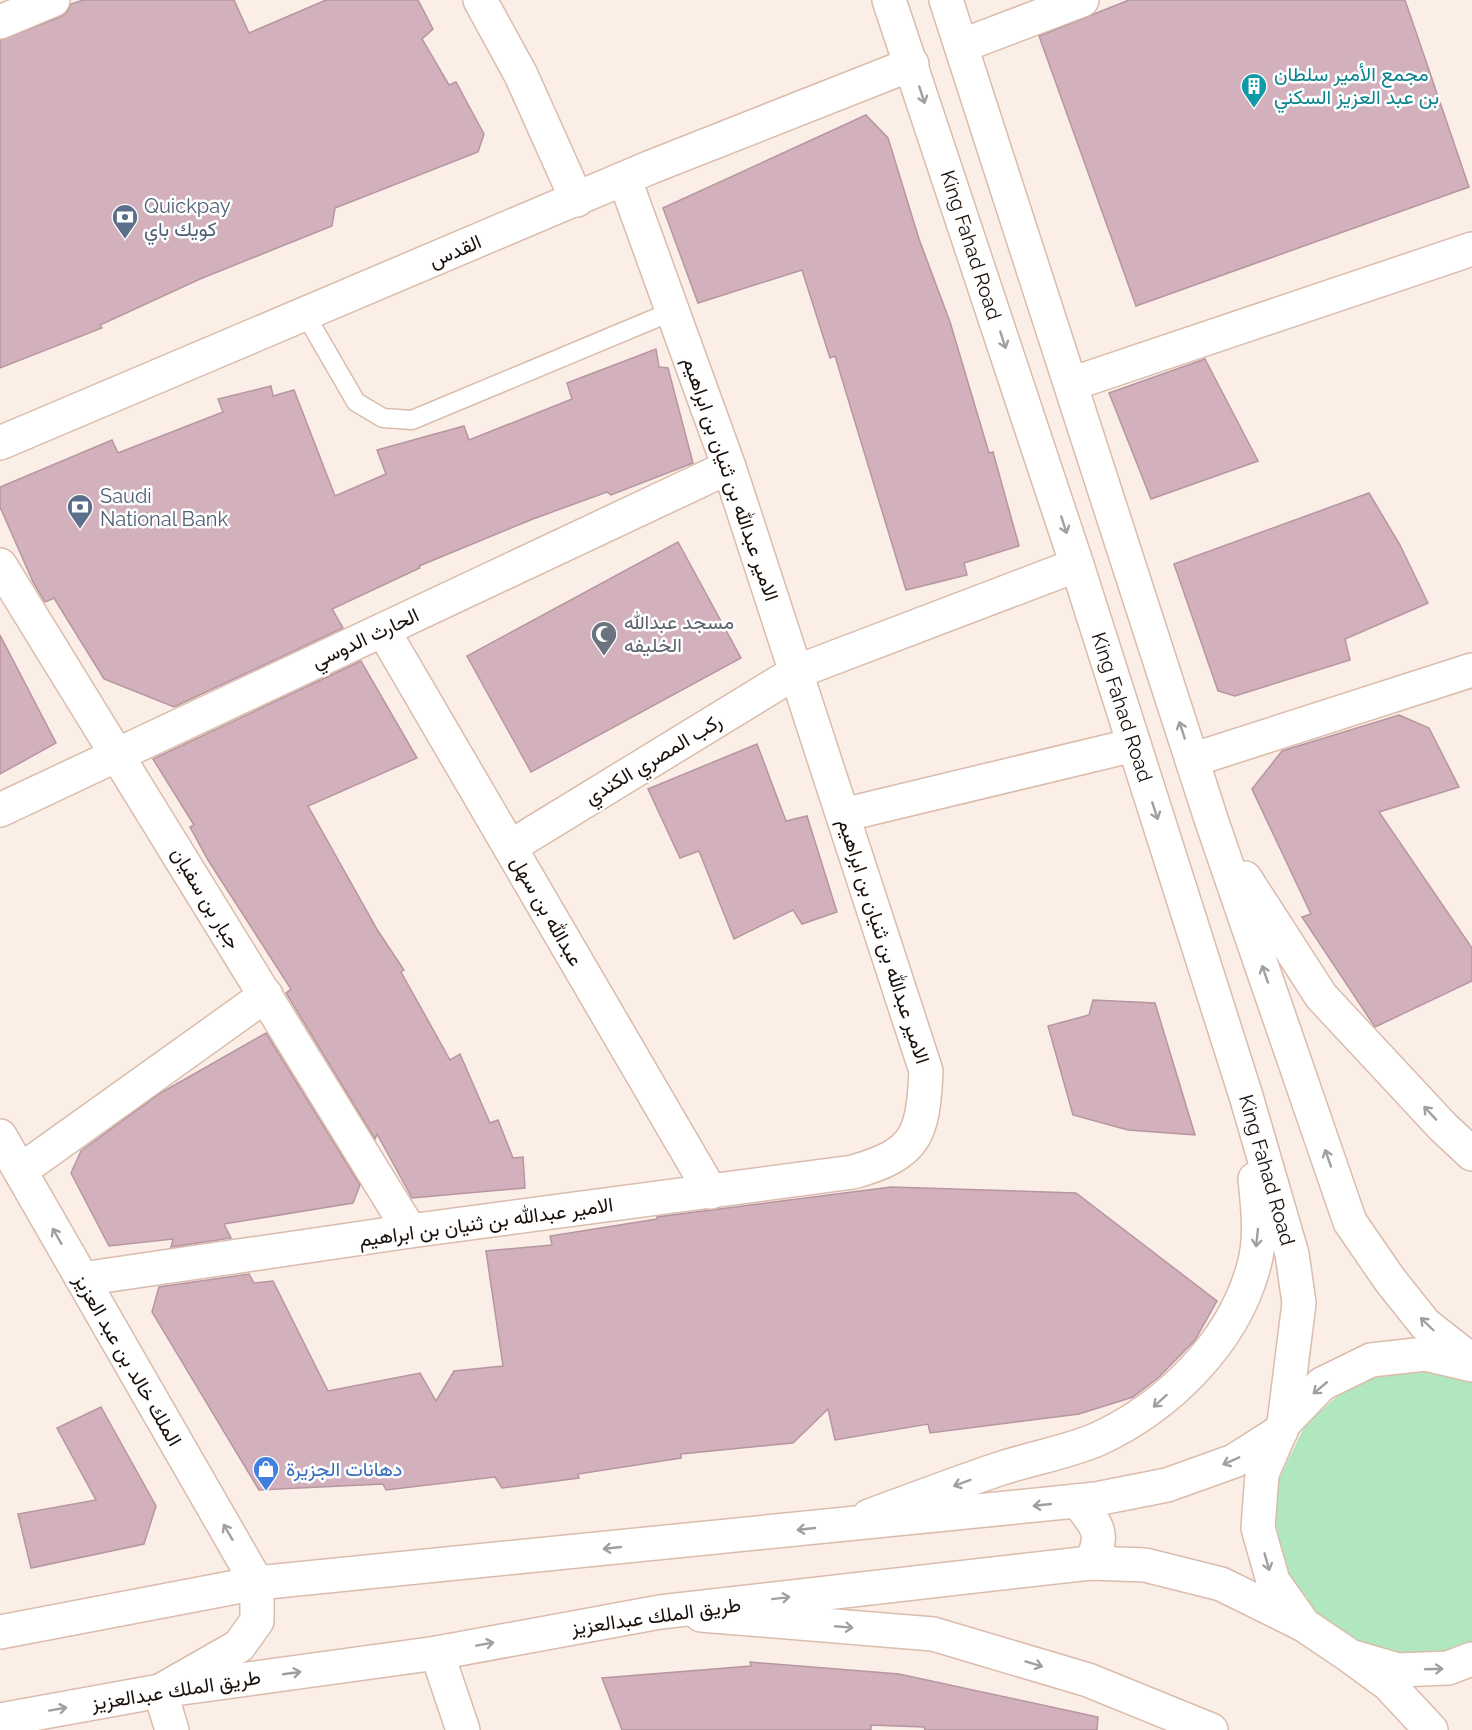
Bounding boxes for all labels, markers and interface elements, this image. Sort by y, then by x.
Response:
place label: مجمع الأمير سلطان بن عبد العزيز السكني [1274,62,1439,114]
building icon: مجمع الأمير سلطان بن عبد العزيز السكني [1239,71,1269,109]
one-way arrow [917,85,928,104]
street label: King Fahad Road [936,167,1006,323]
place label: Quickpay كويك باي [144,194,231,246]
bank icon: Quickpay كويك باي [110,202,140,240]
street label: القدس [425,229,485,273]
one-way arrow [998,330,1009,349]
street label: الامير عبدالله بن ثنيان بن ابراهيم [677,354,784,604]
place label: Saudi National Bank [100,484,228,531]
bank icon: Saudi National Bank [65,492,95,530]
one-way arrow [1059,515,1070,534]
street label: الحارث الدوسي [307,603,425,678]
place label: مسجد عبدالله الخليفه [624,610,734,657]
mosque icon: مسجد عبدالله الخليفه [589,619,619,657]
street label: King Fahad Road [1087,629,1157,785]
street label: ركب المصري الكندي [580,709,728,814]
one-way arrow [1176,721,1187,740]
one-way arrow [1150,801,1161,820]
street label: الامير عبدالله بن ثنيان بن ابراهيم [832,815,935,1067]
street label: جبار بن سفيان [165,843,246,954]
street label: عبدالله بن سهل [505,852,588,971]
one-way arrow [1258,965,1269,984]
street label: King Fahad Road [1234,1092,1300,1248]
one-way arrow [1423,1106,1437,1121]
one-way arrow [1322,1149,1333,1168]
street label: الامير عبدالله بن ثنيان بن ابراهيم [357,1192,615,1253]
one-way arrow [51,1228,63,1245]
one-way arrow [1251,1228,1262,1247]
street label: الملك خالد بن عبد العزيز [68,1269,187,1451]
one-way arrow [1419,1317,1434,1331]
one-way arrow [1313,1381,1328,1395]
one-way arrow [1153,1394,1168,1408]
shop icon: دهانات الجزيرة [251,1454,281,1492]
one-way arrow [1222,1456,1240,1468]
place label: دهانات الجزيرة [286,1457,402,1482]
one-way arrow [953,1478,972,1489]
one-way arrow [1032,1500,1052,1511]
one-way arrow [221,1524,233,1541]
one-way arrow [796,1524,816,1535]
one-way arrow [602,1543,622,1554]
one-way arrow [1262,1552,1273,1571]
street label: طريق الملك عبدالعزيز [569,1592,743,1641]
one-way arrow [770,1593,790,1604]
one-way arrow [833,1622,853,1633]
one-way arrow [474,1638,494,1649]
one-way arrow [1024,1659,1043,1670]
one-way arrow [1424,1663,1444,1674]
street label: طريق الملك عبدالعزيز [89,1665,263,1716]
one-way arrow [281,1667,301,1678]
one-way arrow [47,1704,67,1715]

